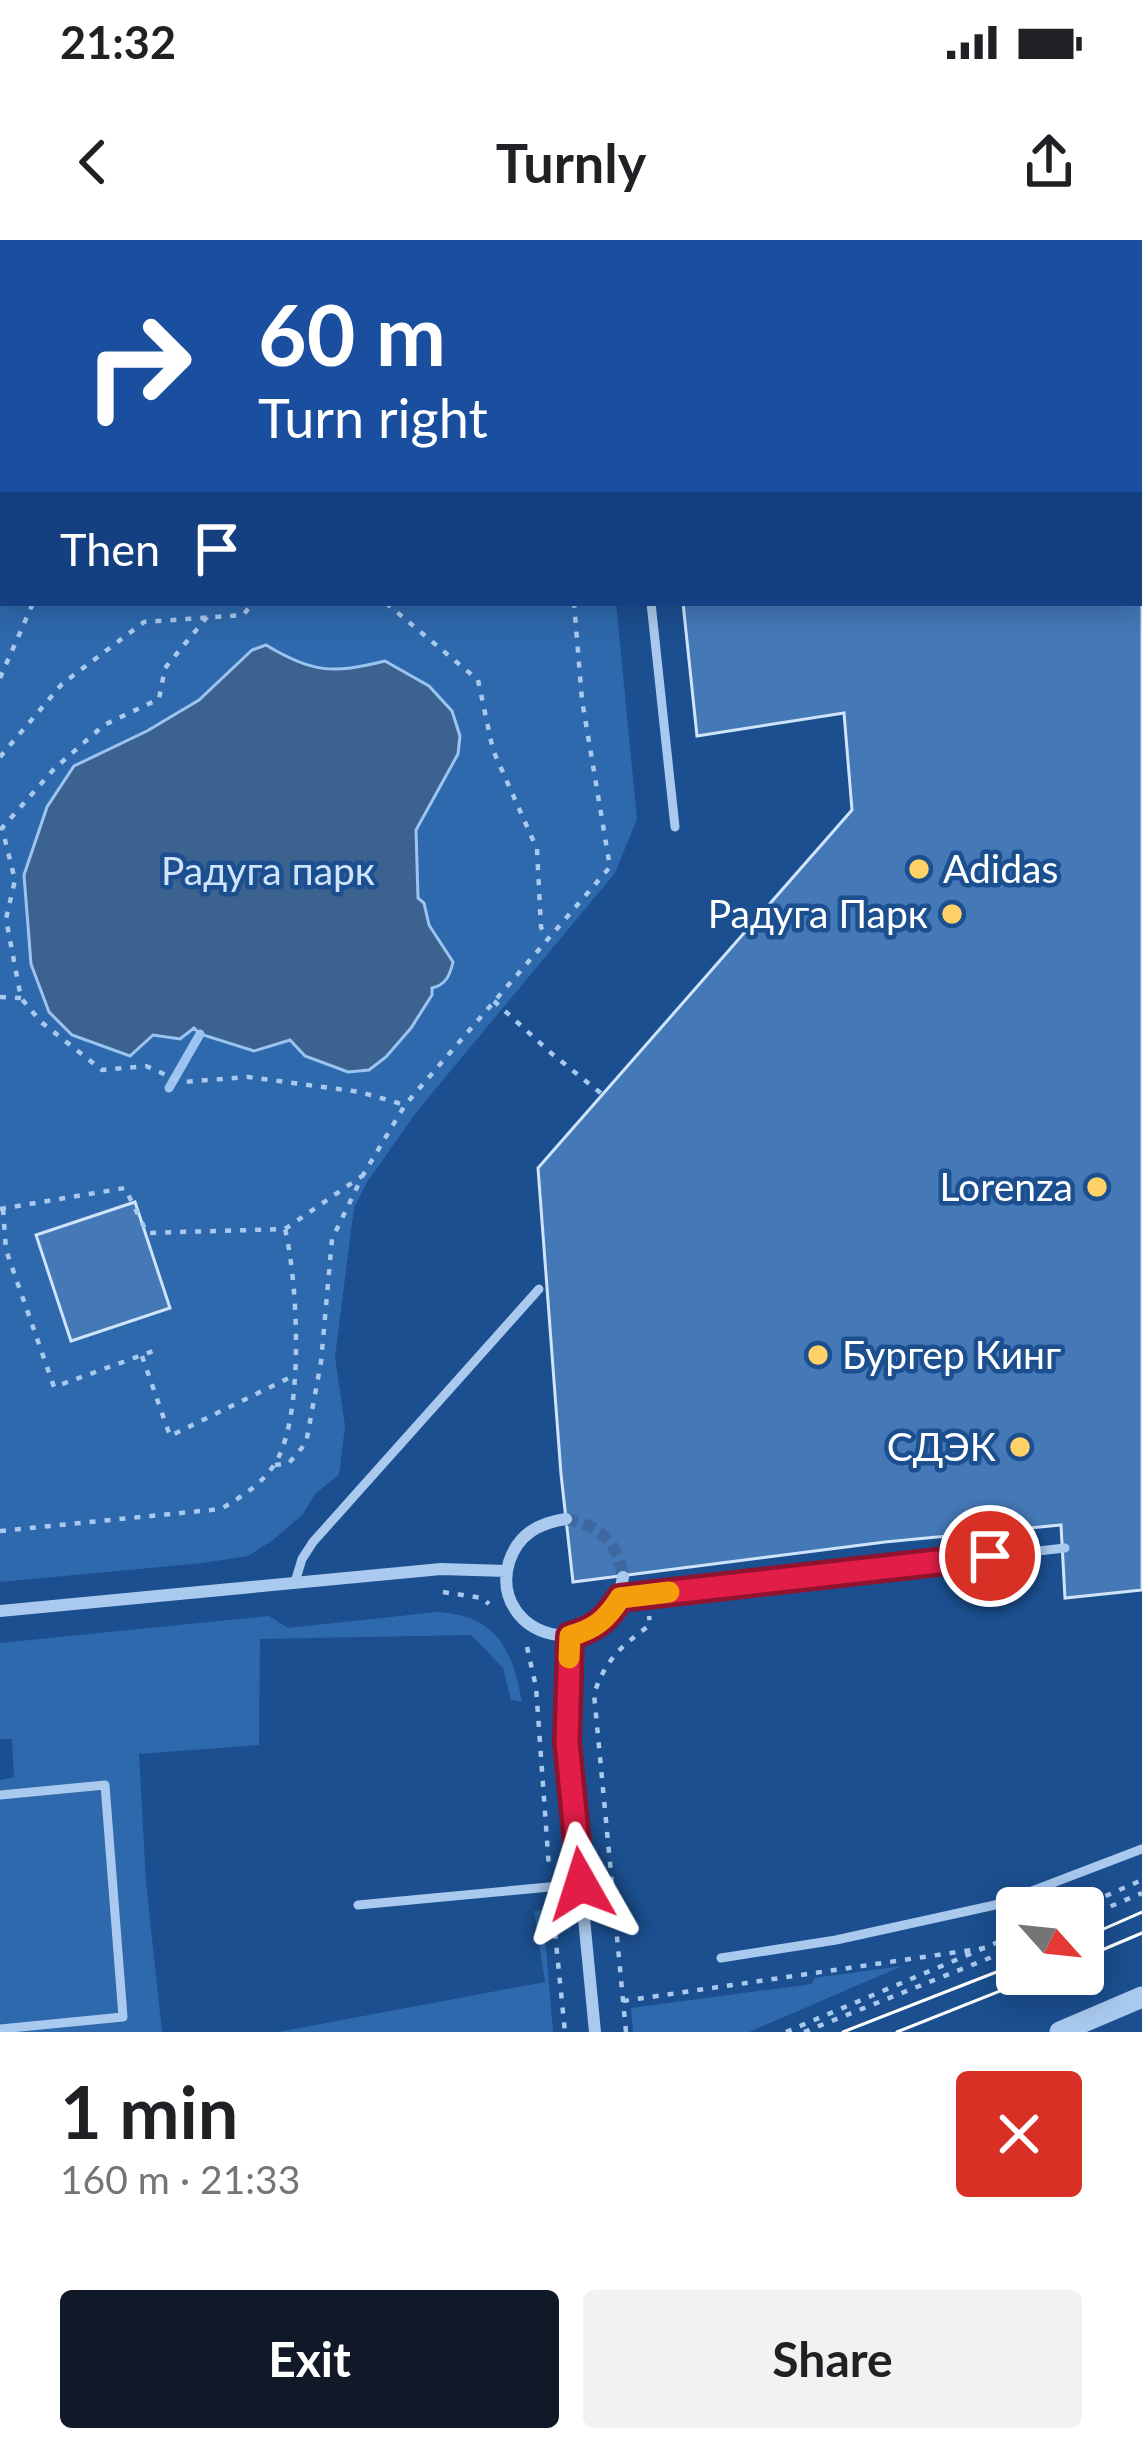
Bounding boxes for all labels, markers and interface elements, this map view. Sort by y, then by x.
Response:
text: 21:32 [60,15,176,69]
icon: back [60,129,126,195]
icon: share [1016,129,1082,195]
text: Turnly [496,130,646,195]
text: 60 m [258,283,446,384]
icon: right [60,288,216,444]
text: Turn right [258,385,488,450]
icon: arrive [184,516,250,582]
text: Then [60,522,160,576]
place label: Adidas [943,845,1058,891]
park label: Радуга парк [161,847,375,893]
marker: Adidas [906,856,932,882]
place label: Радуга Парк [708,890,928,936]
marker: Радуга Парк [939,901,965,927]
place label: Lorenza [940,1163,1073,1209]
marker: Lorenza [1084,1174,1110,1200]
place label: Бургер Кинг [842,1331,1061,1377]
marker: Бургер Кинг [805,1342,831,1368]
place label: СДЭК [887,1423,996,1469]
marker: СДЭК [1007,1434,1033,1460]
pin [939,1505,1041,1607]
icon: arrive [957,1523,1023,1589]
position arrow [518,1821,644,1947]
north arrow [996,1887,1104,1995]
map controls [996,1887,1104,1995]
text: 1 min [60,2068,238,2154]
button: close [956,2071,1082,2197]
text: 160 m · 21:33 [60,2156,300,2202]
button: Exit [60,2290,559,2428]
button: Share [583,2290,1082,2428]

